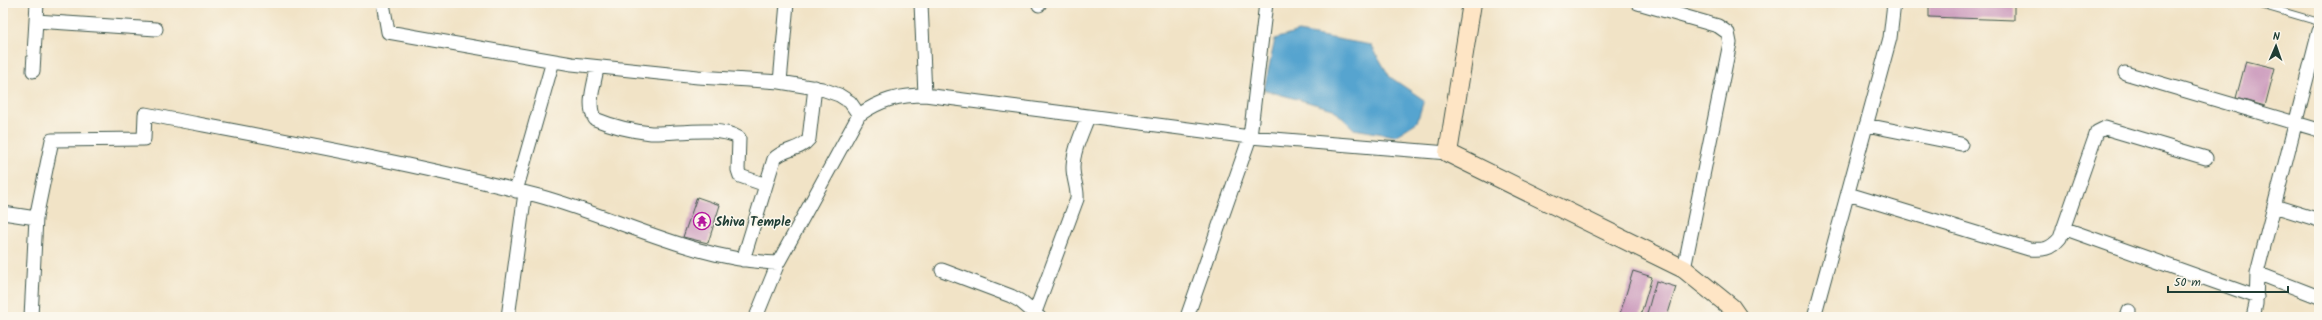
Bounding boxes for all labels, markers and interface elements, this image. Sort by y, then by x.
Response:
north arrow [2256,26,2296,66]
text: N [2273,28,2280,46]
temple icon: Shiva Temple [692,211,712,231]
place label: Shiva Temple [715,212,792,233]
scale bar [2168,268,2288,294]
text: 50 m [2174,273,2201,292]

